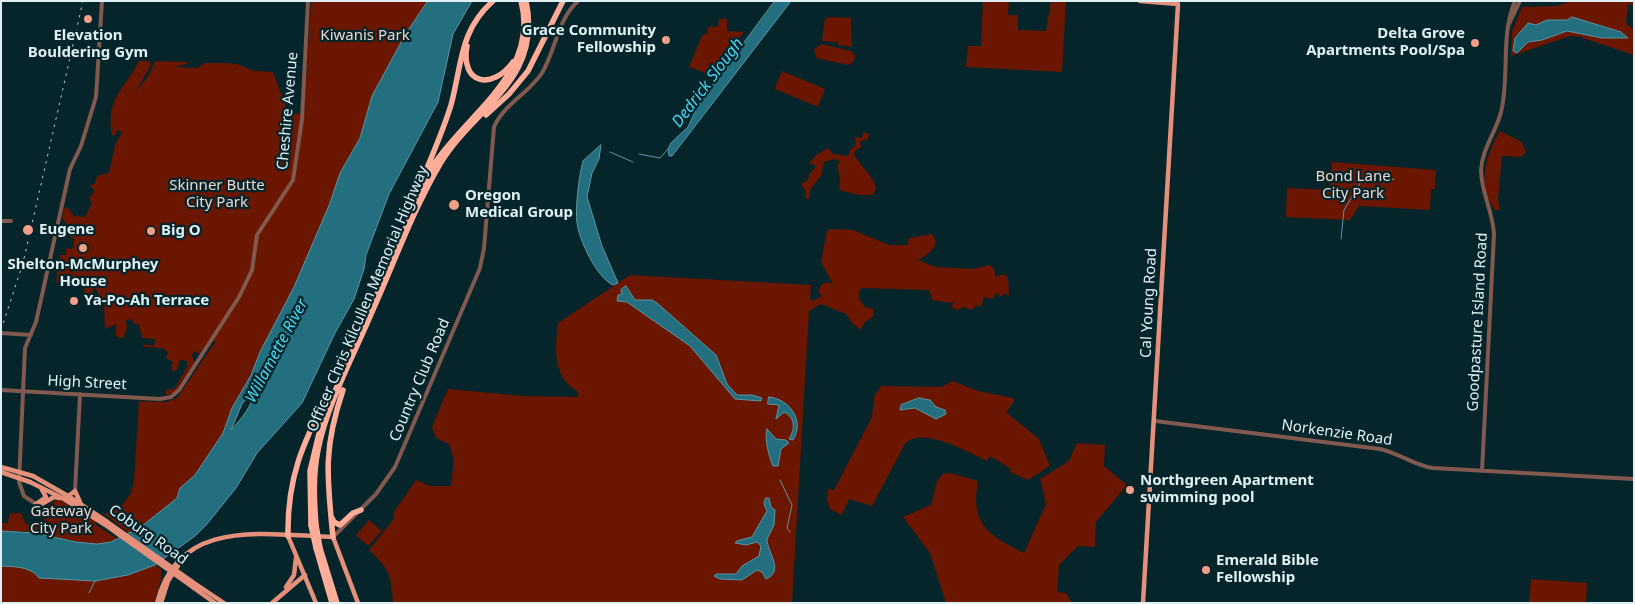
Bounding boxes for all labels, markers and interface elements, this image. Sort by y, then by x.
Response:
marker: Elevation Bouldering Gym [82,13,94,25]
place label: Grace Community Fellowship [522,22,656,57]
place label: Delta Grove Apartments Pool/Spa [1306,25,1465,60]
place label: Elevation Bouldering Gym [28,27,148,62]
park label: Kiwanis Park [320,27,410,45]
marker: Grace Community Fellowship [660,34,672,46]
water label: Dedrick Slough [668,35,748,131]
marker: Delta Grove Apartments Pool/Spa [1469,37,1481,49]
street label: Cheshire Avenue [274,51,302,171]
street label: Officer Chris Kilcullen Memorial Highway [304,163,432,435]
park label: Bond Lane City Park [1315,168,1391,203]
park label: Skinner Butte City Park [169,177,265,212]
place label: Oregon Medical Group [465,187,573,222]
marker: Oregon Medical Group [447,198,461,212]
place label: Eugene [39,221,94,239]
place label: Big O [161,222,201,240]
marker: Eugene [21,223,35,237]
marker: Big O [145,225,157,237]
street label: Goodpasture Island Road [1464,232,1492,412]
marker: Shelton-McMurphey House [77,242,89,254]
street label: Cal Young Road [1137,248,1161,358]
place label: Shelton-McMurphey House [8,256,158,291]
place label: Ya-Po-Ah Terrace [84,292,209,310]
marker: Ya-Po-Ah Terrace [68,295,80,307]
water label: Willamette River [242,296,312,406]
street label: Country Club Road [386,316,454,444]
street label: High Street [47,372,127,394]
street label: Norkenzie Road [1280,416,1394,450]
place label: Northgreen Apartment swimming pool [1140,472,1314,507]
marker: Northgreen Apartment swimming pool [1124,484,1136,496]
street label: Coburg Road [105,501,191,569]
park label: Gateway City Park [30,503,92,538]
place label: Emerald Bible Fellowship [1216,552,1319,587]
marker: Emerald Bible Fellowship [1200,564,1212,576]

